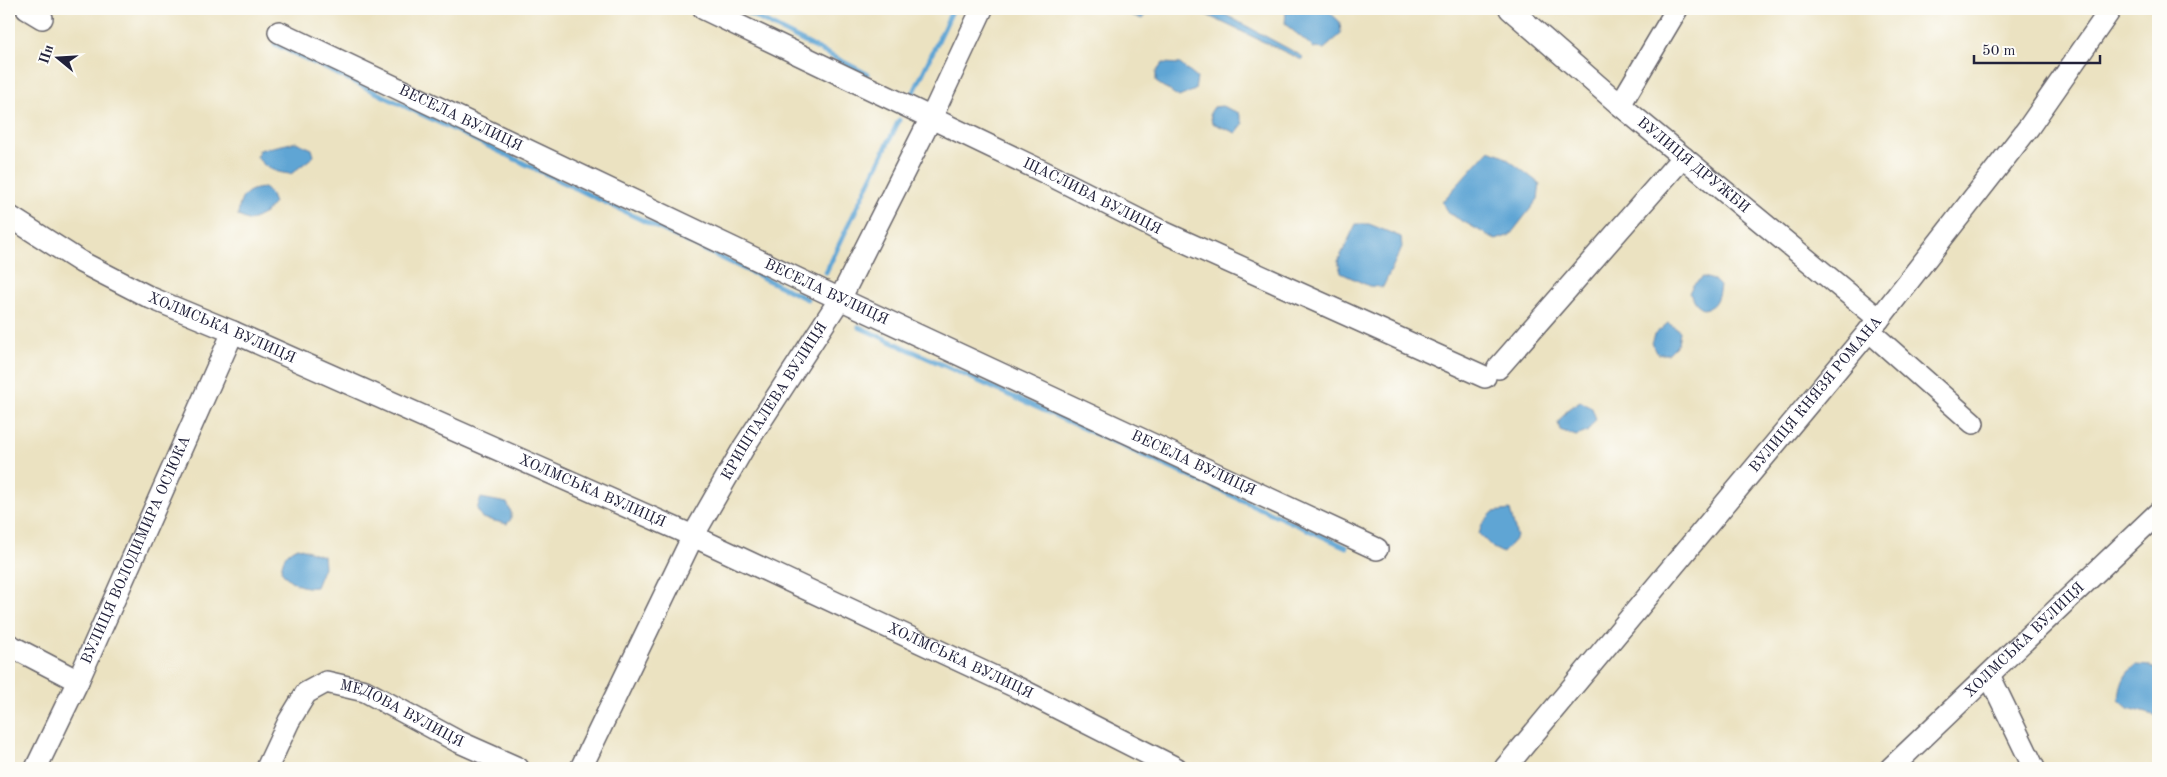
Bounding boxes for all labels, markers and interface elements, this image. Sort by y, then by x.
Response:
north arrow [32,32,82,82]
scale bar [1974,32,2101,64]
text: Пн [37,43,56,66]
text: 50 m [1982,44,2016,59]
street label: ВЕСЕЛА ВУЛИЦЯ [396,83,525,154]
street label: ВУЛИЦЯ ДРУЖБИ [1634,115,1752,216]
street label: ЩАСЛИВА ВУЛИЦЯ [1020,156,1164,237]
street label: ВЕСЕЛА ВУЛИЦЯ [762,257,891,328]
street label: ХОЛМСЬКА ВУЛИЦЯ [146,290,298,366]
street label: ВУЛИЦЯ КНЯЗЯ РОМАНА [1747,313,1885,475]
street label: КРИШТАЛЕВА ВУЛИЦЯ [719,320,830,483]
street label: ВЕСЕЛА ВУЛИЦЯ [1129,428,1258,499]
street label: ВУЛИЦЯ ВОЛОДИМИРА ОСІЮКА [79,433,194,666]
street label: ХОЛМСЬКА ВУЛИЦЯ [517,452,668,530]
street label: ХОЛМСЬКА ВУЛИЦЯ [1962,580,2087,700]
street label: ХОЛМСЬКА ВУЛИЦЯ [885,620,1035,702]
street label: МЕДОВА ВУЛИЦЯ [338,678,466,750]

